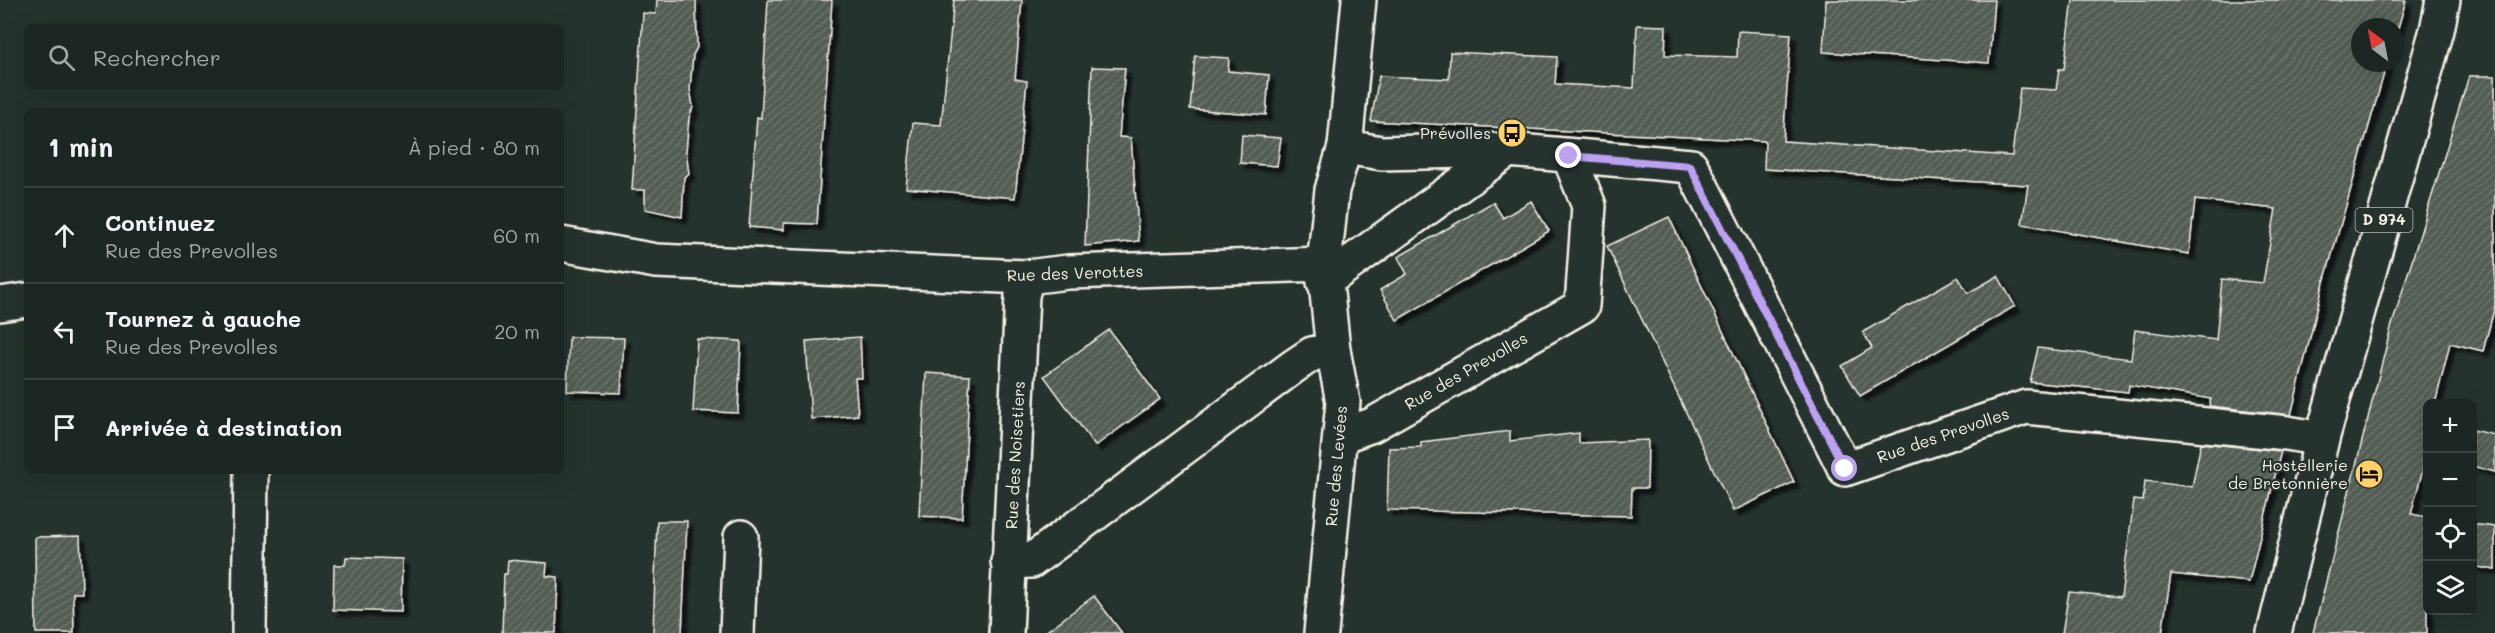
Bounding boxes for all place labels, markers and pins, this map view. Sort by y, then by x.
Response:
bus stop icon: Prévolles [1496,117,1528,149]
place label: Prévolles [1420,122,1491,143]
place label: Hostellerie de Bretonnière [2228,454,2348,493]
hotel icon: Hostellerie de Bretonnière [2353,458,2385,490]

